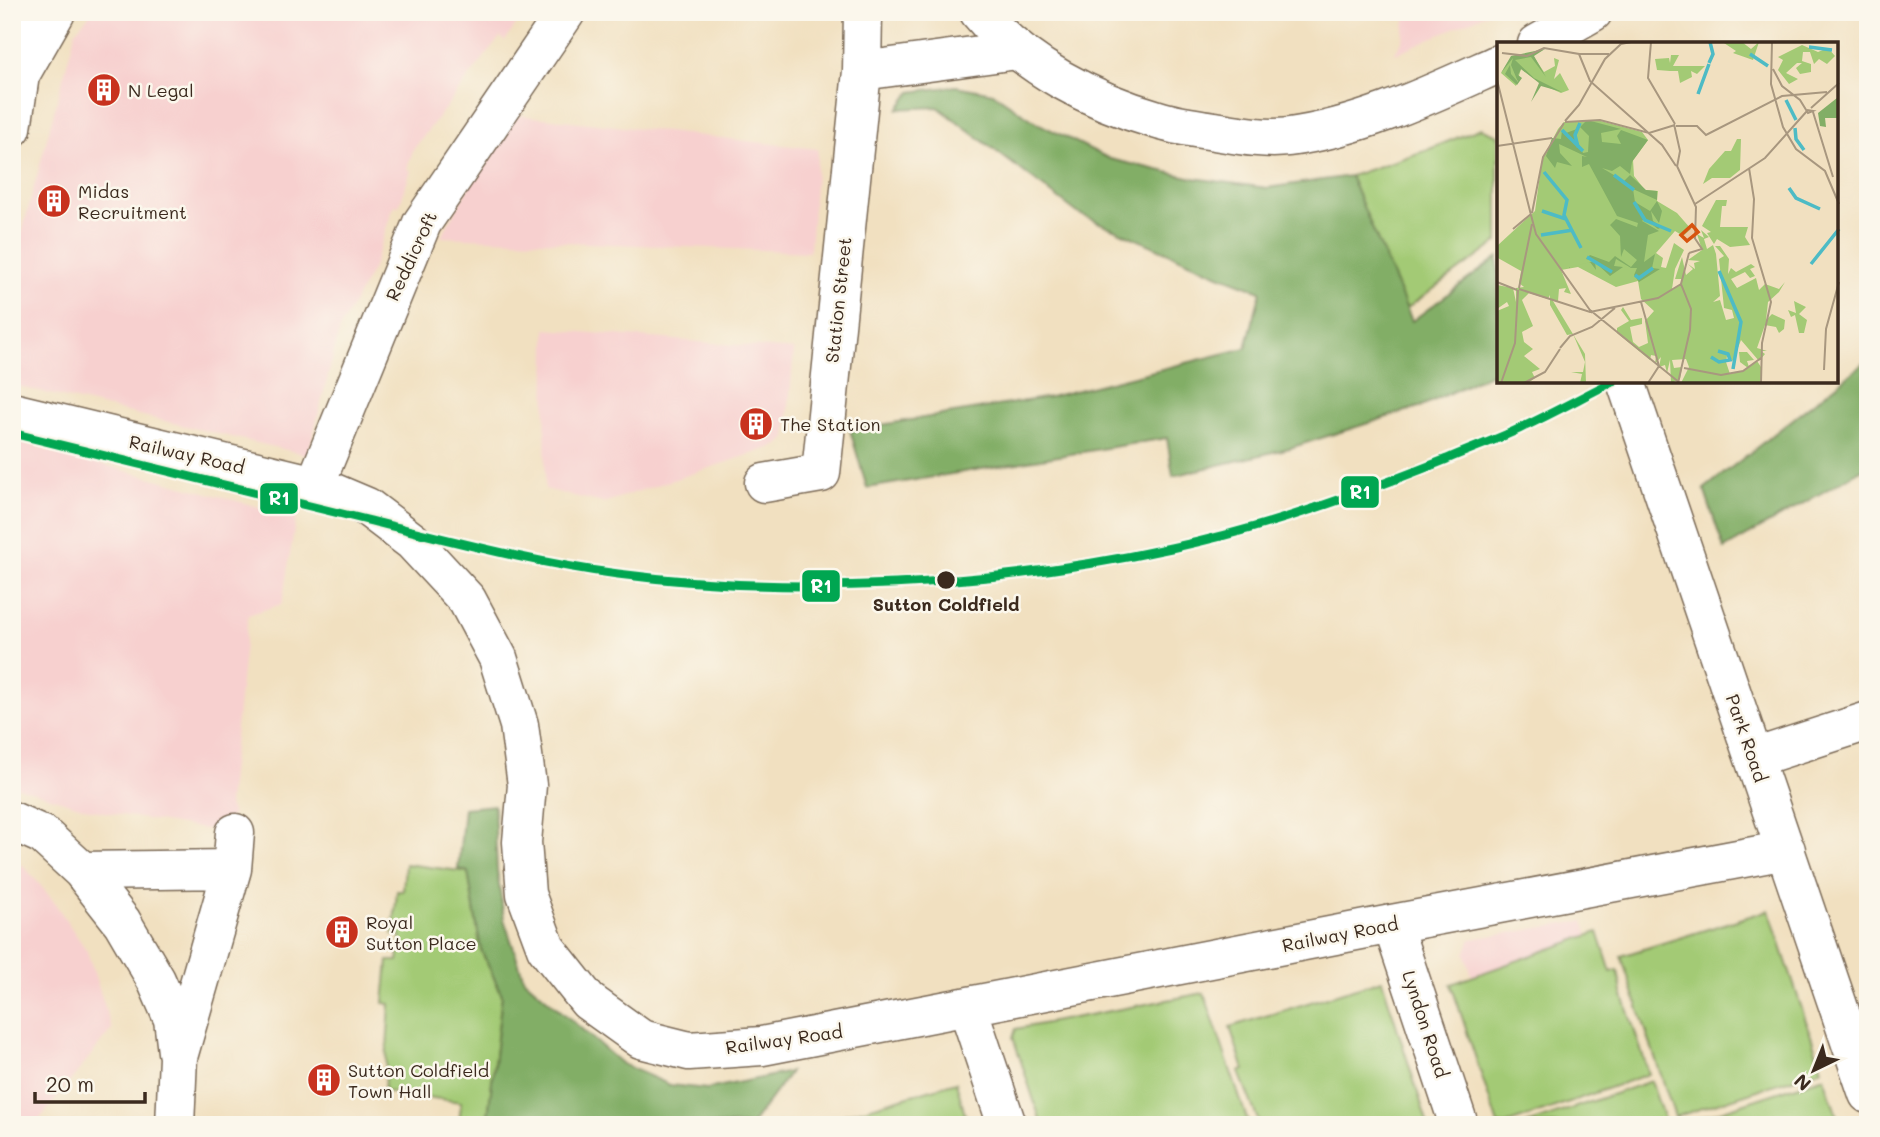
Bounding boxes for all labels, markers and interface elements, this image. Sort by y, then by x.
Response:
inset map [1497,42,1838,383]
building icon: N Legal [85,71,123,109]
place label: N Legal [128,78,194,102]
place label: Midas Recruitment [78,179,187,224]
building icon: Midas Recruitment [35,182,73,220]
street label: Reddicroft [380,207,442,305]
street label: Station Street [819,236,857,364]
building icon: The Station [737,405,775,443]
place label: The Station [780,412,880,436]
street label: Railway Road [127,429,247,479]
line badge: R1 [1340,475,1380,509]
text: R1 [1349,479,1371,504]
line badge: R1 [259,482,299,515]
text: R1 [268,485,290,510]
line badge: R1 [801,569,841,603]
marker: Sutton Coldfield [935,569,957,591]
text: R1 [810,573,832,598]
place label: Sutton Coldfield [873,592,1019,616]
street label: Park Road [1721,691,1773,785]
place label: Royal Sutton Place [366,910,477,955]
street label: Railway Road [1280,911,1400,957]
building icon: Royal Sutton Place [323,913,361,951]
street label: Lyndon Road [1397,967,1455,1081]
street label: Railway Road [724,1019,844,1059]
north arrow [1778,1036,1848,1106]
place label: Sutton Coldfield Town Hall [348,1058,489,1103]
scale bar [35,1060,145,1104]
building icon: Sutton Coldfield Town Hall [305,1061,343,1099]
text: N [1788,1069,1816,1097]
text: 20 m [46,1070,94,1097]

